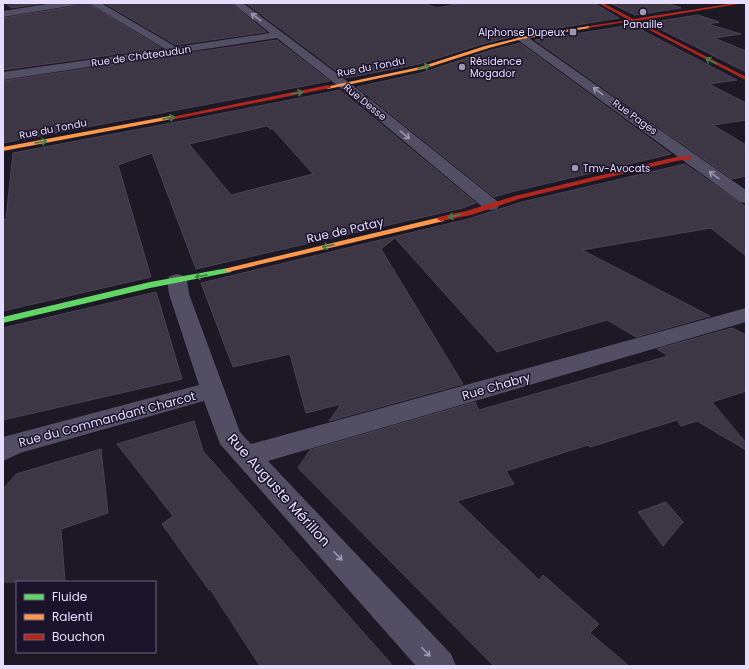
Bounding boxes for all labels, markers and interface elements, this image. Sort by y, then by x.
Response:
marker: Panaille [638,7,648,17]
one-way arrow [250,13,261,22]
place label: Panaille [623,17,663,32]
place label: Alphonse Dupeux [478,25,565,40]
marker: Alphonse Dupeux [568,27,578,37]
street label: Rue de Châteaudun [90,42,192,70]
street label: Rue du Tondu [336,53,406,81]
place label: Résidence Mogador [470,54,522,81]
one-way arrow [706,57,718,64]
marker: Résidence Mogador [457,62,467,72]
one-way arrow [417,63,430,70]
street label: Rue Desse [340,80,390,124]
one-way arrow [593,87,604,95]
one-way arrow [290,88,303,96]
street label: Rue Pages [610,96,660,138]
one-way arrow [162,114,175,122]
street label: Rue du Tondu [18,115,88,143]
one-way arrow [399,131,410,139]
one-way arrow [34,138,47,146]
place label: Tmv-Avocats [583,161,650,176]
marker: Tmv-Avocats [570,163,580,173]
one-way arrow [709,171,720,179]
street label: Rue de Patay [305,213,385,247]
one-way arrow [448,213,461,220]
one-way arrow [321,243,334,250]
one-way arrow [195,272,208,280]
street label: Rue Chabry [460,368,532,404]
street label: Rue du Commandant Charcot [17,387,197,451]
street label: Rue Auguste Mérillon [223,429,335,551]
one-way arrow [334,551,343,562]
legend [16,581,156,653]
text: Fluide [52,588,87,605]
text: Ralenti [52,608,93,625]
text: Bouchon [52,628,105,645]
one-way arrow [422,647,431,657]

